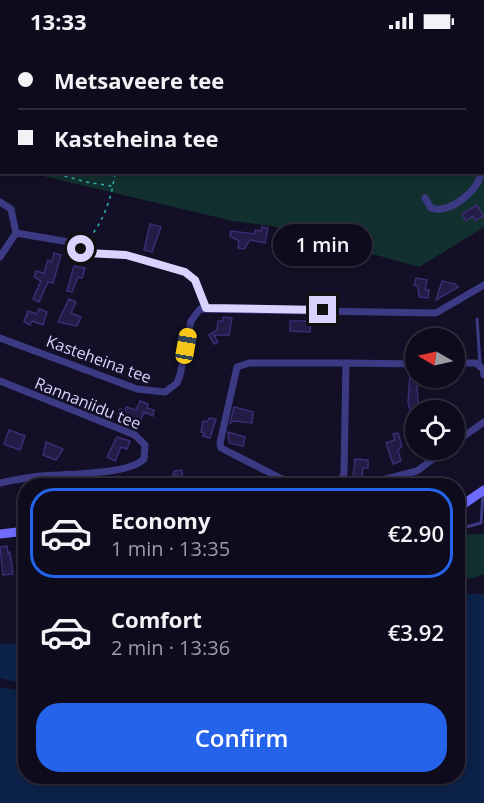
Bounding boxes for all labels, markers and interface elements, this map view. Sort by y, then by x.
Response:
text: 13:33 [30,6,87,36]
text: Metsaveere tee [54,65,224,95]
text: Kasteheina tee [54,123,219,153]
callout: 1 min [274,223,372,265]
text: 1 min [296,231,350,258]
route start [67,235,94,262]
route end [309,296,336,323]
car [174,327,198,365]
north arrow [405,328,465,388]
map controls [405,328,465,460]
street label: Kasteheina tee [43,330,155,388]
street label: Rannaniidu tee [32,372,144,434]
button: locate [405,400,465,460]
text: Economy [111,505,210,535]
icon: car [39,506,93,560]
text: €2.90 [388,518,444,548]
text: 1 min · 13:35 [111,535,230,562]
text: Comfort [111,604,202,634]
icon: car [39,605,93,659]
text: €3.92 [388,617,444,647]
text: 2 min · 13:36 [111,634,230,661]
button: Confirm [36,703,447,772]

